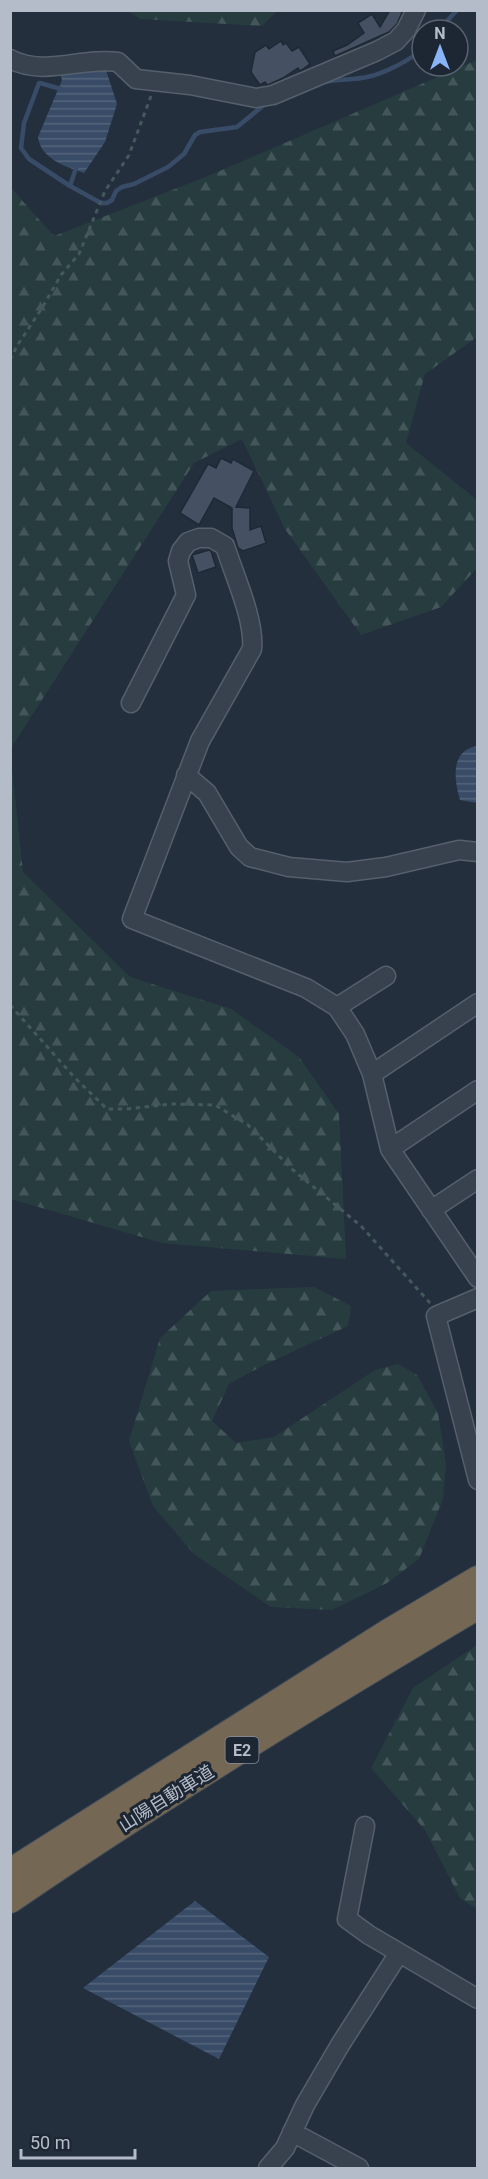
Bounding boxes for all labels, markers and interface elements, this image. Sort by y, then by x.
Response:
north arrow [410,18,470,78]
text: N [434,24,446,43]
road number: E2 [226,1737,258,1763]
street label: 山陽自動車道 [115,1760,217,1836]
scale bar [21,2122,135,2160]
text: 50 m [30,2132,70,2153]

